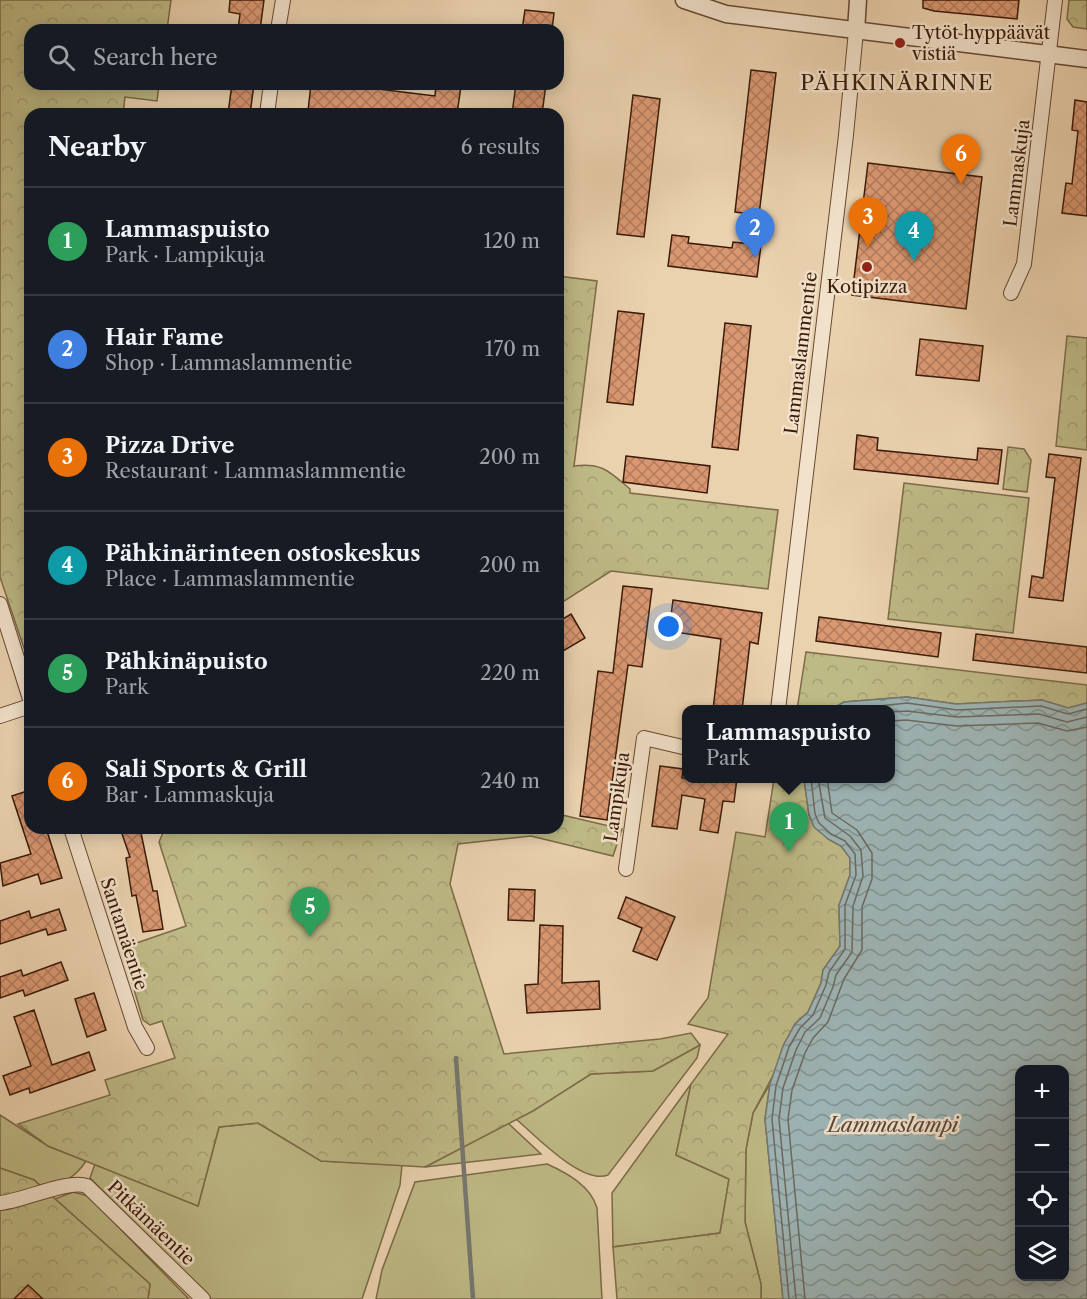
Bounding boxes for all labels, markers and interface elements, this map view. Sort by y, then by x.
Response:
place label: Tytöt hyppäävät vistiä [911,22,1051,65]
search box [24,24,564,90]
marker: Tytöt hyppäävät vistiä [893,36,907,50]
icon: search [45,41,78,74]
text: Search here [93,44,218,71]
district label: PÄHKINÄRINNE [800,70,994,95]
street label: Lammaskuja [999,117,1035,228]
text: Nearby [48,131,146,163]
pin: 6 [942,134,980,184]
text: 6 results [461,135,540,159]
pin: 3 [848,198,888,247]
pin: 2 [736,208,774,258]
pin: 4 [894,212,934,261]
text: Lammaspuisto [105,216,270,243]
text: 1 [63,229,72,253]
text: 120 m [483,229,540,253]
text: Park · Lampikuja [105,243,265,267]
marker: Kotipizza [860,260,874,274]
street label: Lammaslammentie [780,270,822,436]
place label: Kotipizza [827,276,908,298]
text: Hair Fame [105,324,223,351]
text: 2 [62,337,73,361]
text: 170 m [485,337,540,361]
text: Shop · Lammaslammentie [105,351,352,375]
text: Pizza Drive [105,432,234,459]
text: 3 [62,445,73,469]
text: 200 m [479,445,540,469]
text: Restaurant · Lammaslammentie [105,459,406,483]
text: Pähkinärinteen ostoskeskus [105,540,421,567]
text: 4 [62,553,73,577]
text: 200 m [479,553,540,577]
text: Place · Lammaslammentie [105,567,355,591]
your location [654,612,683,641]
text: Pähkinäpuisto [105,648,268,675]
text: 5 [62,661,73,685]
text: 220 m [480,661,540,685]
text: Park [105,675,148,699]
popup [682,705,895,783]
text: Lammaspuisto [706,719,871,746]
text: Park [706,746,750,770]
street label: Lampikuja [600,750,634,843]
text: Sali Sports & Grill [105,756,307,783]
text: 6 [62,769,73,793]
text: 240 m [480,769,540,793]
text: Bar · Lammaskuja [105,783,274,807]
pin: 1 [770,802,808,852]
street label: Santamäentie [95,875,153,993]
pin: 5 [290,888,330,937]
map controls [1015,1065,1069,1281]
button: + [1015,1065,1069,1119]
water label: Lammaslampi [826,1113,960,1137]
button: − [1015,1119,1069,1173]
button: locate [1015,1173,1069,1227]
street label: Pitkämäentie [103,1176,199,1270]
button: layers [1015,1227,1069,1281]

